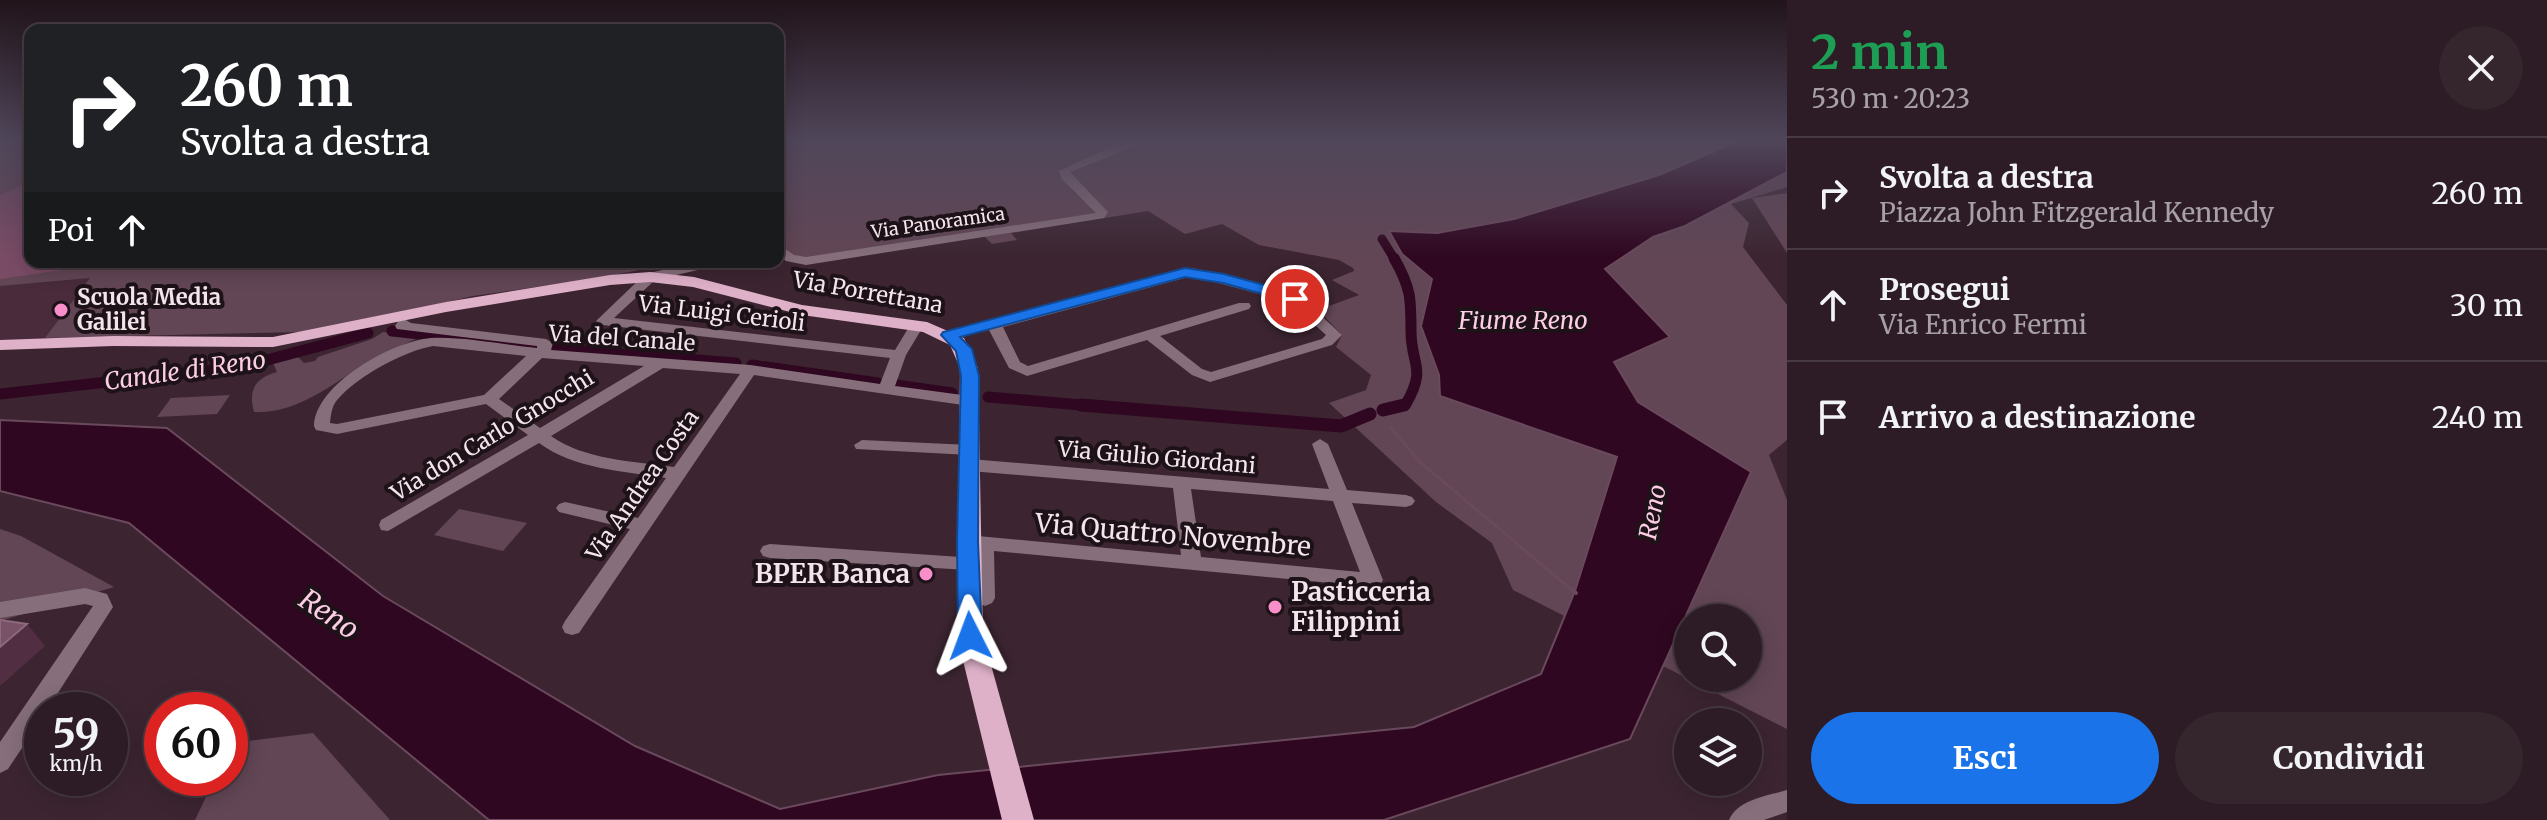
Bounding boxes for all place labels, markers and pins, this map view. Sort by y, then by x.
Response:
pin [1261,265,1329,333]
place label: Scuola Media Galilei [77,283,221,336]
marker: Scuola Media Galilei [52,301,70,319]
place label: BPER Banca [755,557,910,590]
marker: BPER Banca [917,565,935,583]
place label: Pasticceria Filippini [1291,575,1431,638]
marker: Pasticceria Filippini [1266,598,1284,616]

